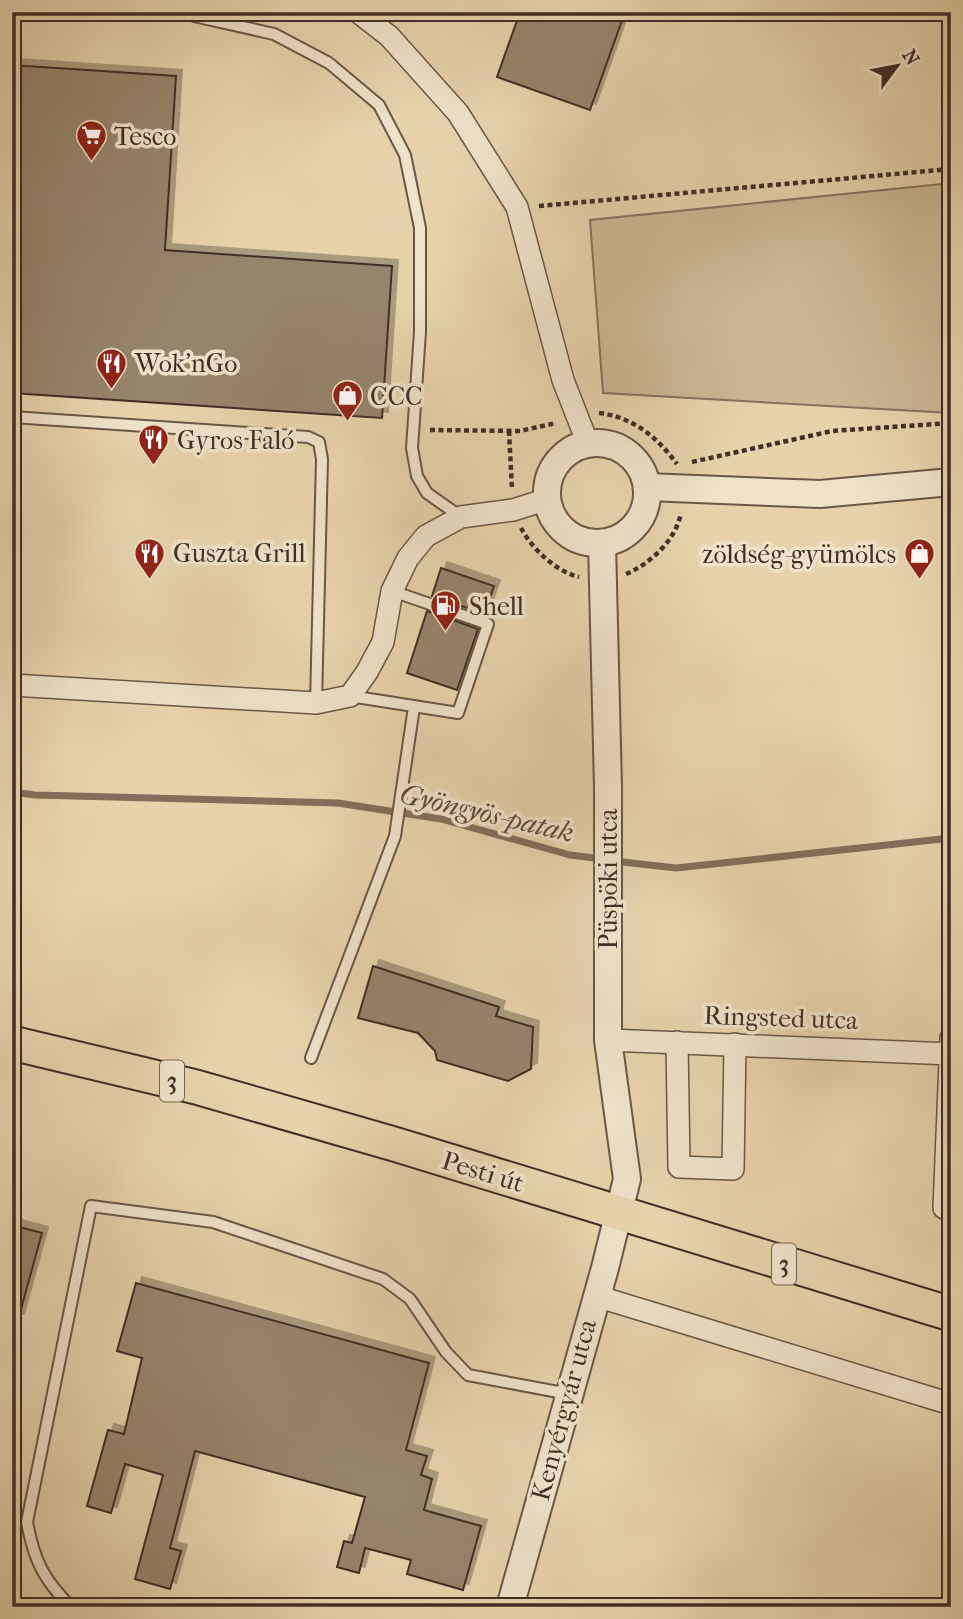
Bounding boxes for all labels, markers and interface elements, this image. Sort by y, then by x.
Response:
north arrow [862,32,932,102]
text: N [897,46,924,70]
supermarket icon: Tesco [74,119,108,163]
place label: Tesco [114,121,176,152]
restaurant icon: Wok'nGo [95,346,129,390]
place label: Wok'nGo [134,348,237,379]
shop icon: CCC [330,379,364,423]
place label: CCC [370,381,423,412]
restaurant icon: Gyros Faló [137,423,171,467]
place label: Gyros Faló [177,425,294,456]
restaurant icon: Guszta Grill [133,536,167,580]
shop icon: zöldség-gyümölcs [902,537,936,581]
place label: Guszta Grill [173,538,306,569]
place label: zöldség-gyümölcs [702,539,896,570]
fuel station icon: Shell [429,589,463,633]
place label: Shell [469,591,524,622]
water label: Gyöngyös-patak [397,777,577,849]
street label: Püspöki utca [593,807,624,950]
street label: Ringsted utca [703,1000,860,1036]
road number: 3 [160,1060,184,1101]
street label: Pesti út [438,1145,528,1199]
road number: 3 [772,1244,796,1284]
street label: Kenyérgyár utca [525,1315,603,1504]

